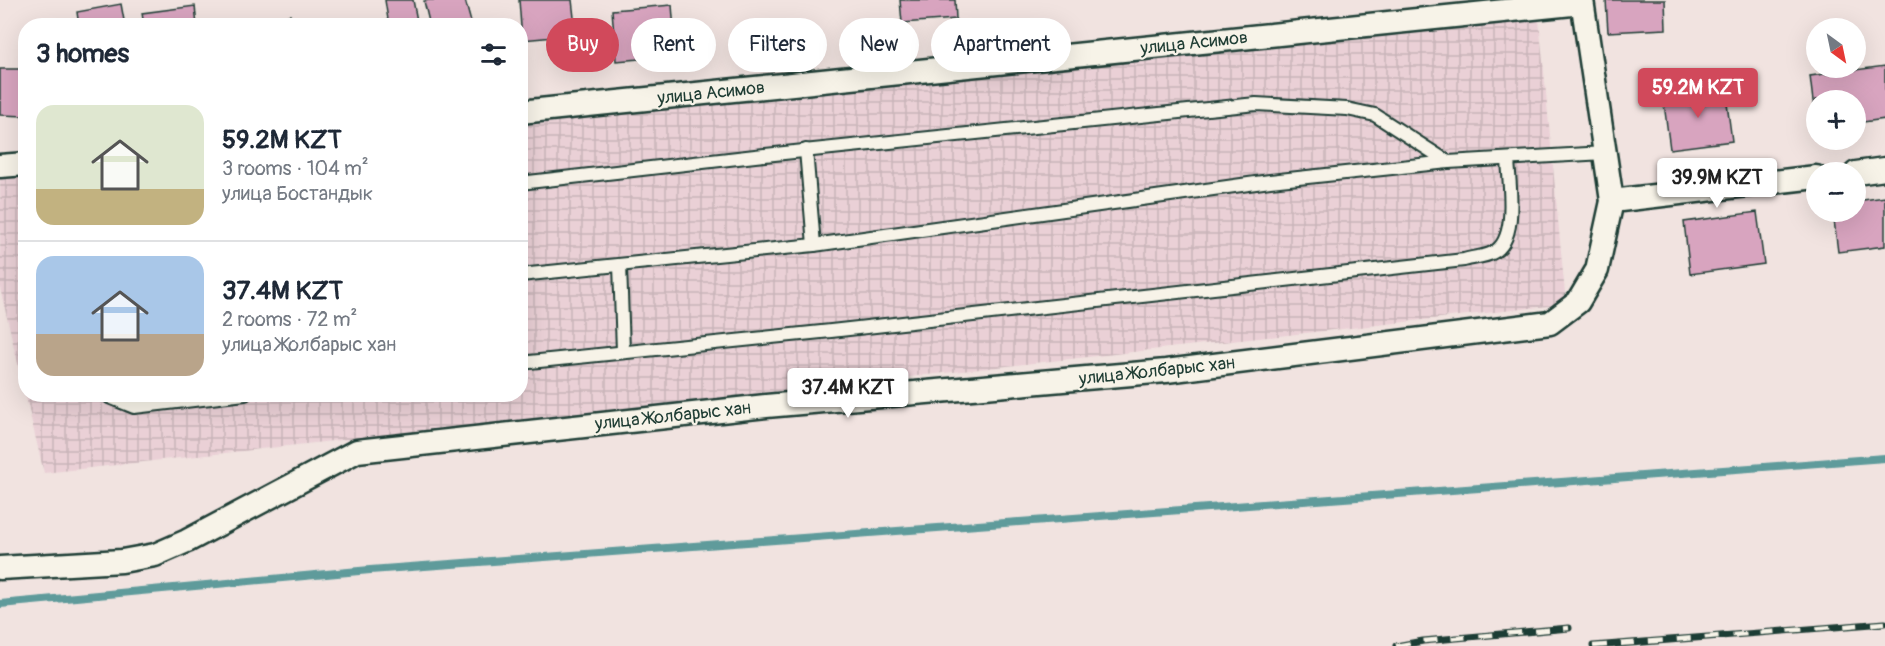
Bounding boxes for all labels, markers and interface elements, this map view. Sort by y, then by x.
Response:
chip: Buy [546,18,619,72]
chip: Rent [631,18,716,72]
chip: Filters [728,18,827,72]
chip: New [839,18,919,72]
chip: Apartment [931,18,1071,72]
north arrow [1806,18,1866,78]
map controls [1806,18,1866,222]
street label: улица Асимов [1138,26,1249,60]
text: 3 homes [36,38,129,70]
icon: filters [477,38,510,71]
pin: 59.2M KZT [1629,68,1767,119]
text: 59.2M KZT [1652,75,1744,100]
street label: улица Асимов [655,76,766,110]
button: + [1806,90,1866,150]
text: 59.2M KZT [222,124,342,156]
icon: home [84,129,156,201]
text: 3 rooms · 104 m² [222,156,369,181]
pin: 39.9M KZT [1648,158,1786,209]
button: − [1806,162,1866,222]
text: 39.9M KZT [1671,165,1763,190]
text: улица Бостандык [222,181,373,206]
text: 37.4M KZT [222,275,343,307]
icon: home [84,280,156,352]
text: 2 rooms · 72 m² [222,307,357,332]
text: улица Жолбарыс хан [222,332,396,357]
street label: улица Жолбарыс хан [1077,351,1236,391]
pin: 37.4M KZT [779,368,917,419]
text: 37.4M KZT [801,375,895,400]
street label: улица Жолбарыс хан [593,396,752,436]

